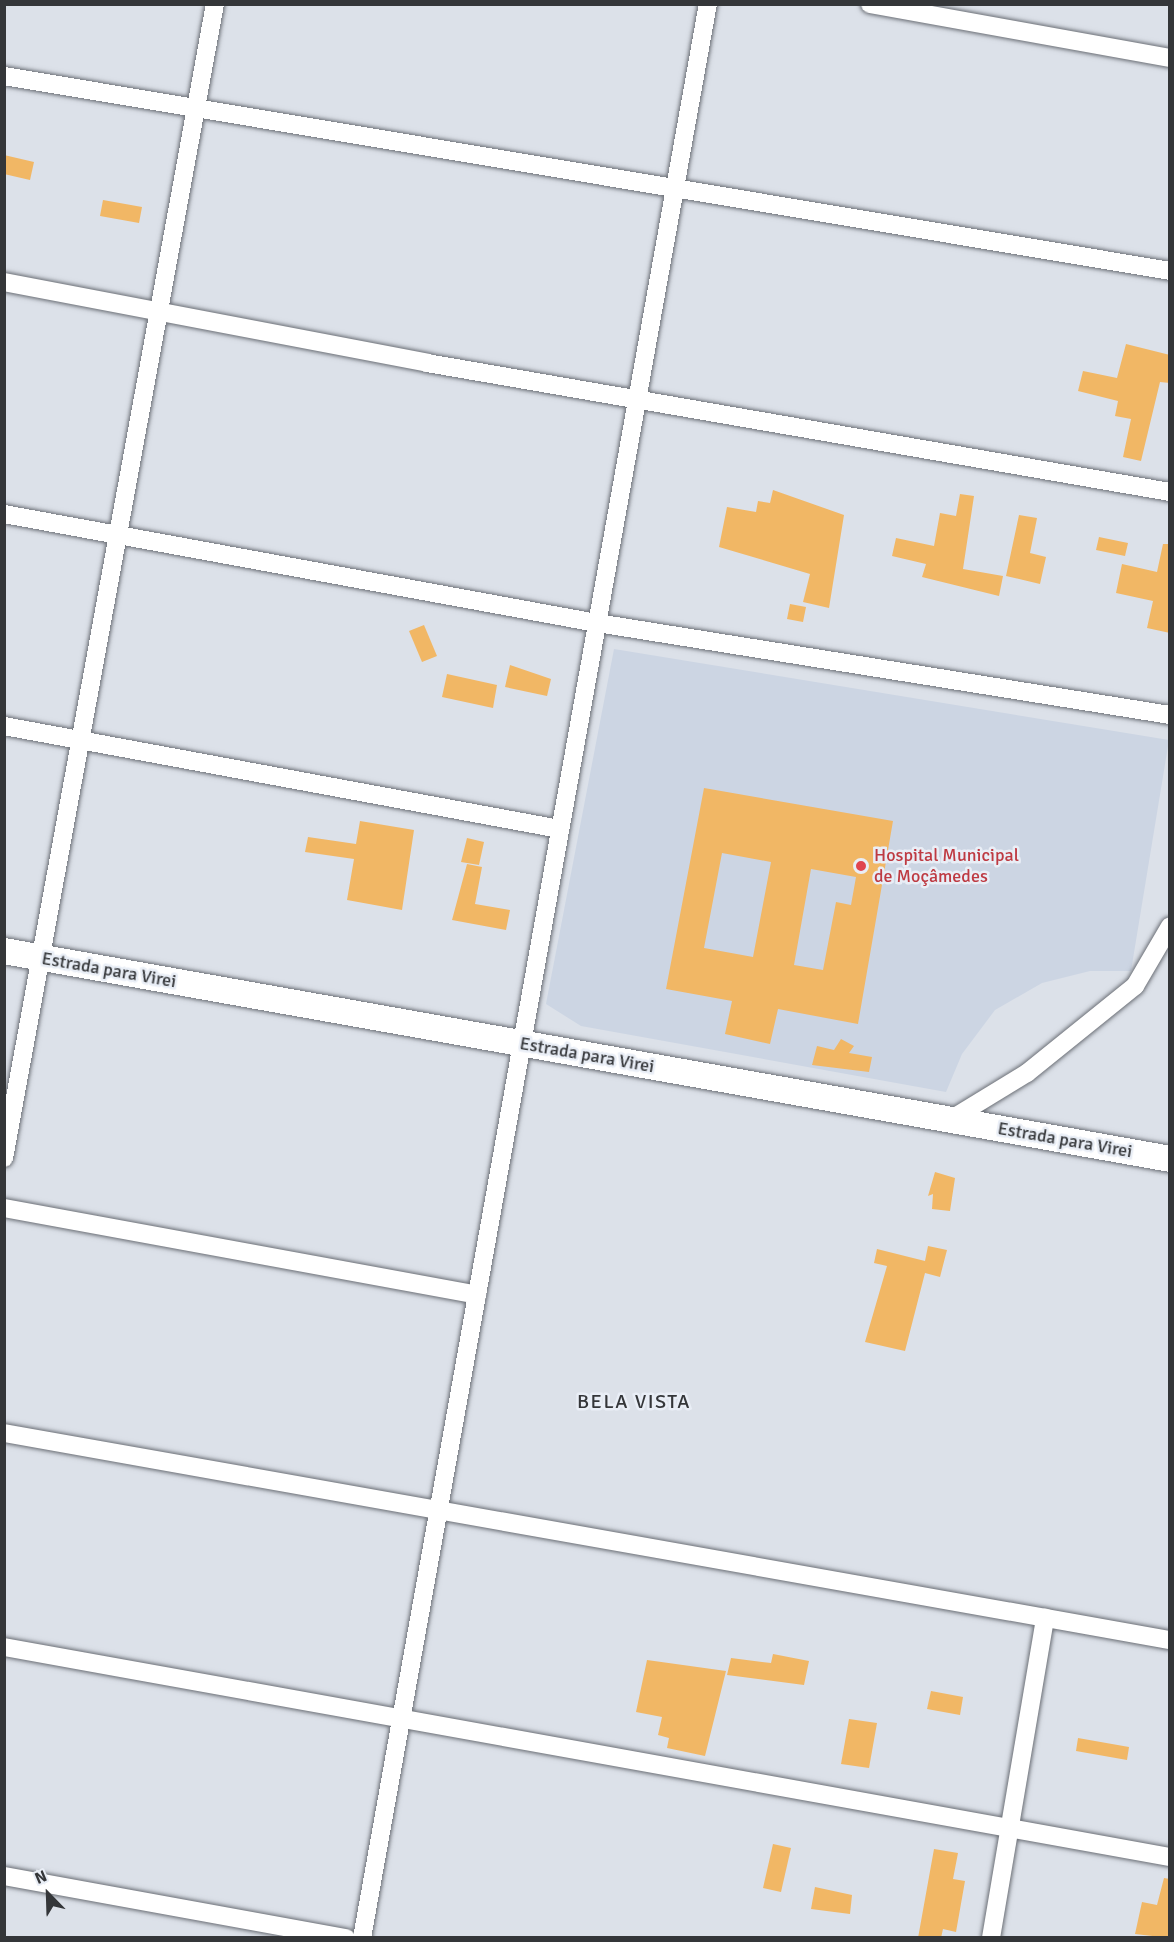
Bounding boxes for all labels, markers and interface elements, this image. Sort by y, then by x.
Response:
place label: Hospital Municipal de Moçâmedes [874,845,1019,888]
marker: Hospital Municipal de Moçâmedes [852,857,870,875]
street label: Estrada para Virei [40,948,178,992]
street label: Estrada para Virei [518,1033,656,1077]
street label: Estrada para Virei [996,1118,1134,1162]
district label: BELA VISTA [577,1389,691,1413]
north arrow [18,1864,78,1924]
text: N [32,1866,50,1889]

